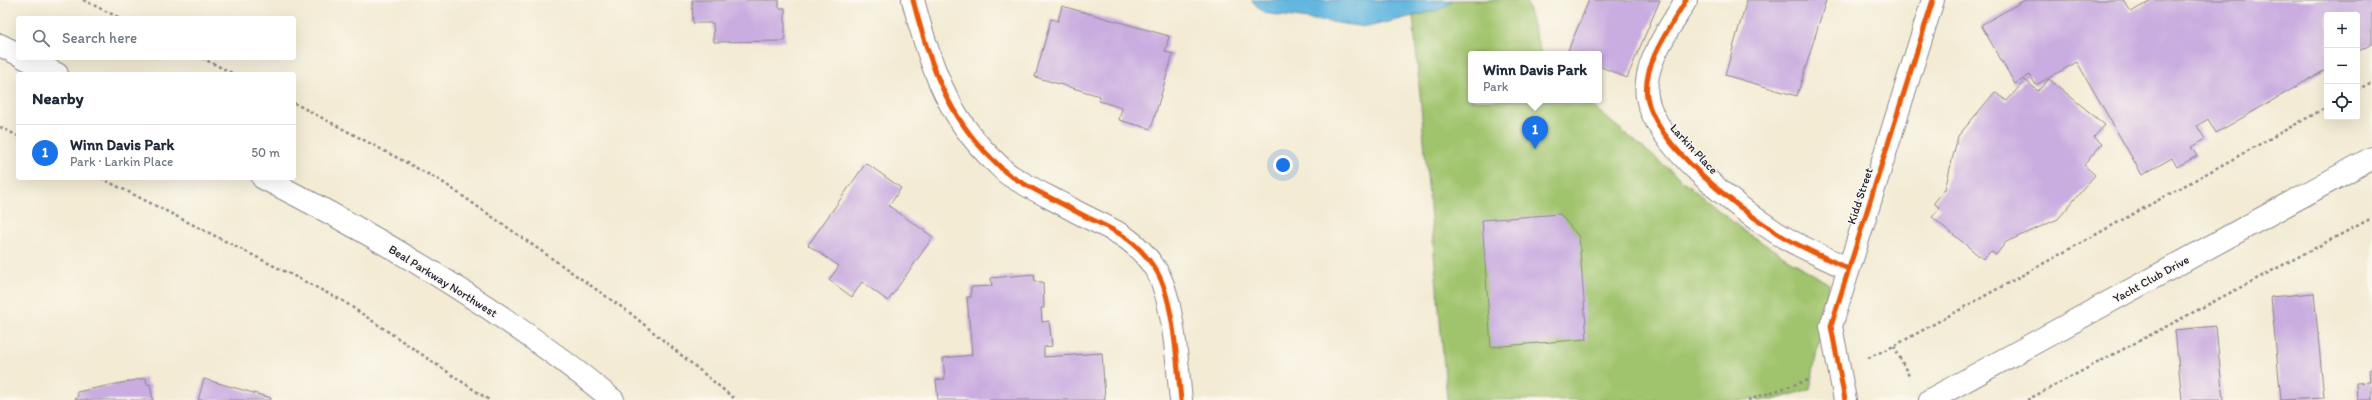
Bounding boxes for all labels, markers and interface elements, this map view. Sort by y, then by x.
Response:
map controls [2324,12,2360,120]
button: + [2324,12,2360,48]
search box [16,16,296,60]
icon: search [30,27,52,49]
text: Search here [62,29,137,47]
button: − [2324,48,2360,84]
popup [1468,51,1602,103]
text: Winn Davis Park [1483,61,1587,79]
text: Park [1483,79,1508,94]
button: locate [2324,84,2360,120]
text: Nearby [32,88,84,108]
pin: 1 [1522,116,1548,149]
street label: Larkin Place [1667,121,1721,177]
text: Winn Davis Park [70,136,174,154]
text: 1 [42,145,48,160]
text: 50 m [251,145,280,160]
text: Park · Larkin Place [70,154,173,169]
your location [1273,155,1293,175]
street label: Kidd Street [1844,166,1876,226]
street label: Beal Parkway Northwest [386,242,500,320]
street label: Yacht Club Drive [2110,252,2192,306]

